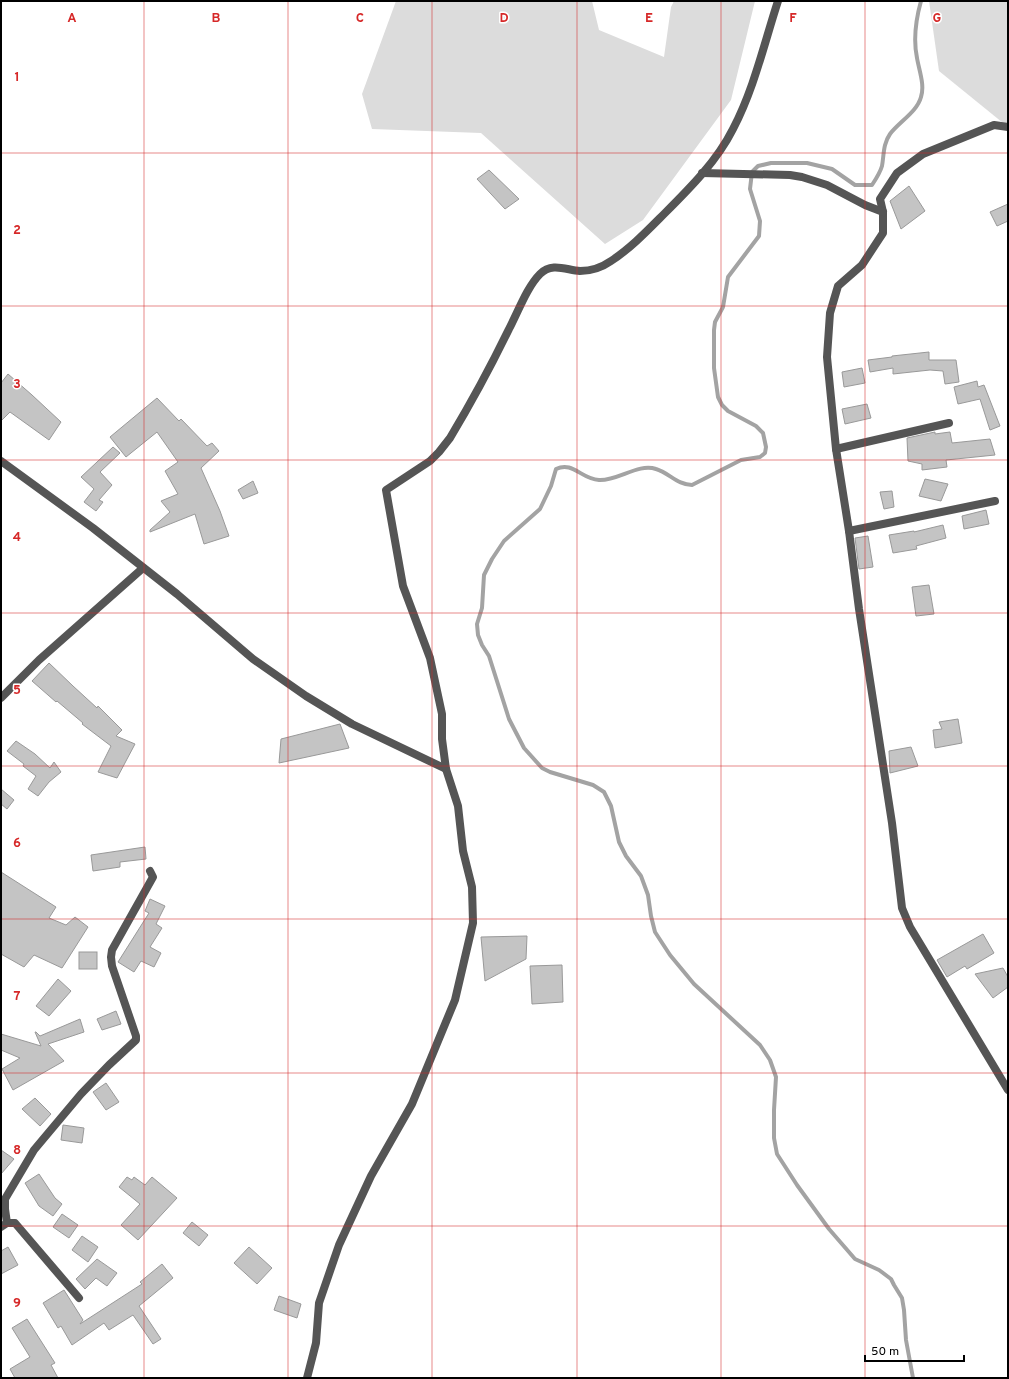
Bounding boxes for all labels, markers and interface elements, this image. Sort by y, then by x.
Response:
text: A [67,11,77,27]
text: B [212,11,221,27]
text: C [356,11,364,27]
text: D [499,11,509,27]
text: E [645,11,653,27]
text: F [789,11,797,27]
text: G [933,11,942,27]
text: 1 [14,70,20,86]
text: 2 [13,223,21,239]
text: 3 [13,377,21,393]
text: 4 [13,530,21,546]
text: 5 [13,683,21,699]
text: 6 [13,836,21,852]
text: 7 [14,989,21,1005]
text: 8 [13,1143,21,1159]
text: 9 [13,1296,21,1312]
scale bar [865,1337,964,1363]
text: 50 m [871,1344,899,1360]

